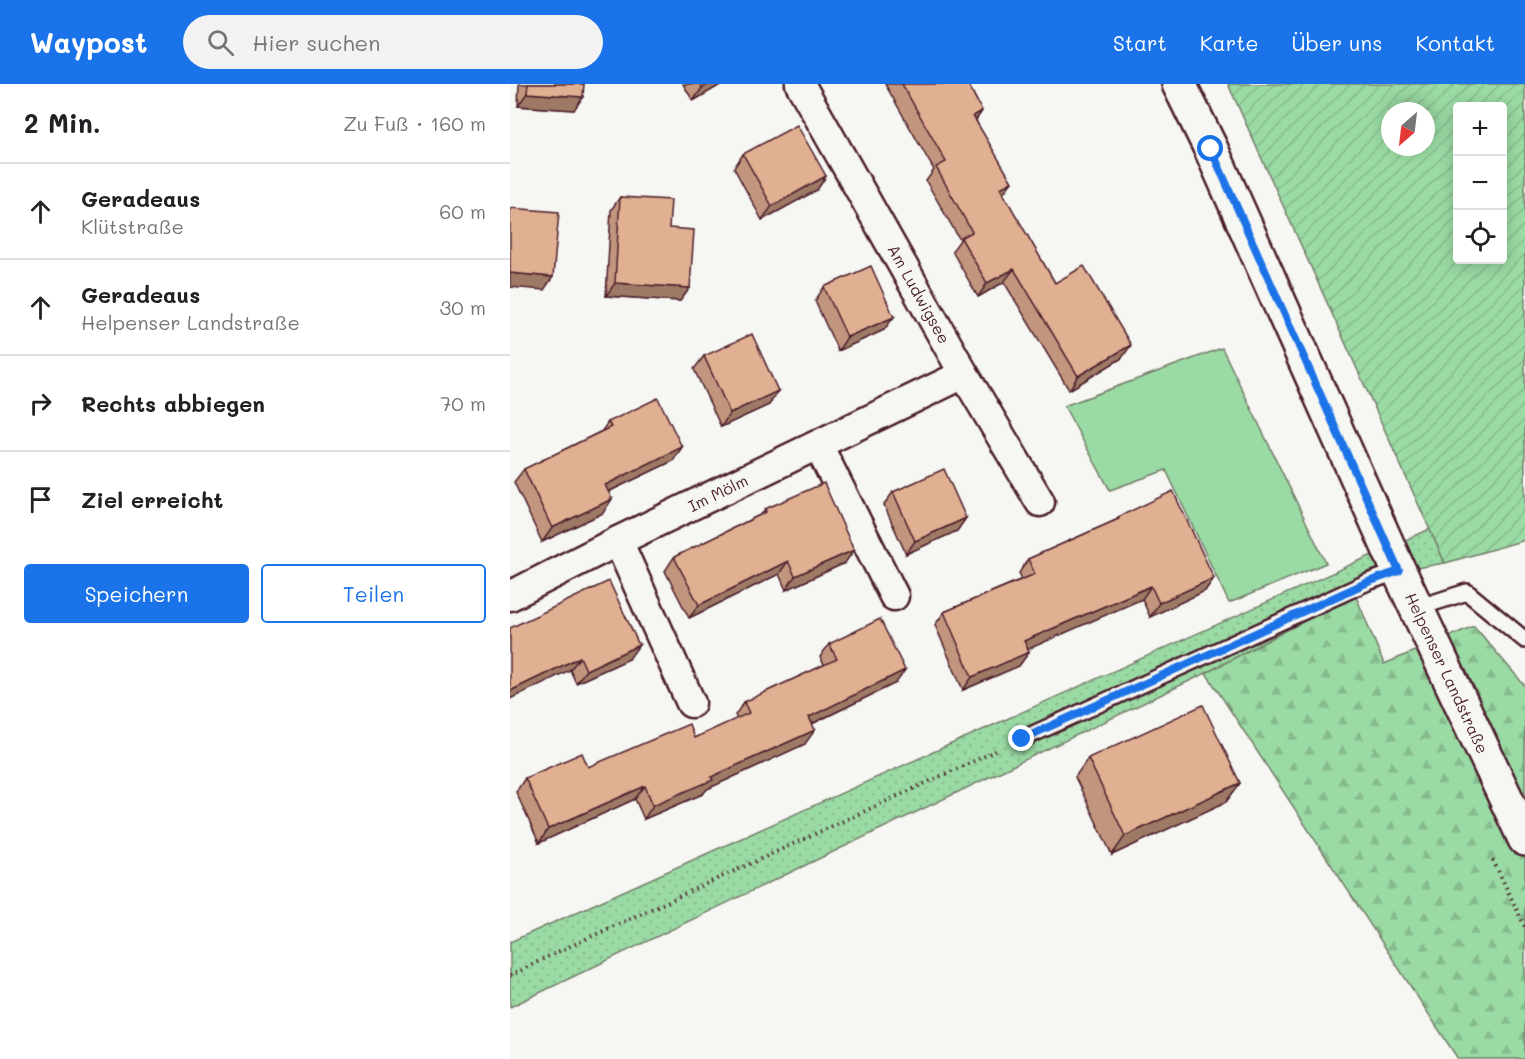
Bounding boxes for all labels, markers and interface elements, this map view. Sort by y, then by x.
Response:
search box [183,15,603,69]
text: Waypost [30,24,147,60]
icon: search [204,26,237,59]
text: Hier suchen [252,28,380,57]
text: Start [1113,29,1167,56]
text: Karte [1200,29,1258,56]
text: Über uns [1291,29,1382,56]
text: Kontakt [1415,29,1495,56]
north arrow [1381,102,1435,156]
map controls [1453,102,1507,264]
button: + [1453,102,1507,156]
text: 2 Min. [24,106,101,140]
text: Zu Fuß · 160 m [343,110,486,136]
route start [1197,135,1223,161]
button: − [1453,156,1507,210]
text: Geradeaus [81,184,200,213]
icon: ahead [24,195,57,228]
text: 60 m [439,198,486,224]
button: locate [1453,210,1507,264]
text: Klütstraße [81,213,184,239]
street label: Am Ludwigsee [883,240,955,347]
text: Geradeaus [81,280,200,309]
icon: ahead [24,291,57,324]
text: 30 m [440,294,486,320]
text: Helpenser Landstraße [81,309,300,335]
icon: right [24,387,57,420]
text: Rechts abbiegen [81,389,265,418]
text: 70 m [440,390,486,416]
street label: Im Mölm [684,469,751,516]
icon: arrive [24,483,57,516]
text: Ziel erreicht [81,485,223,514]
button: Speichern [24,564,249,623]
button: Teilen [261,564,486,623]
street label: Helpenser Landstraße [1401,589,1494,757]
route end [1008,725,1034,751]

